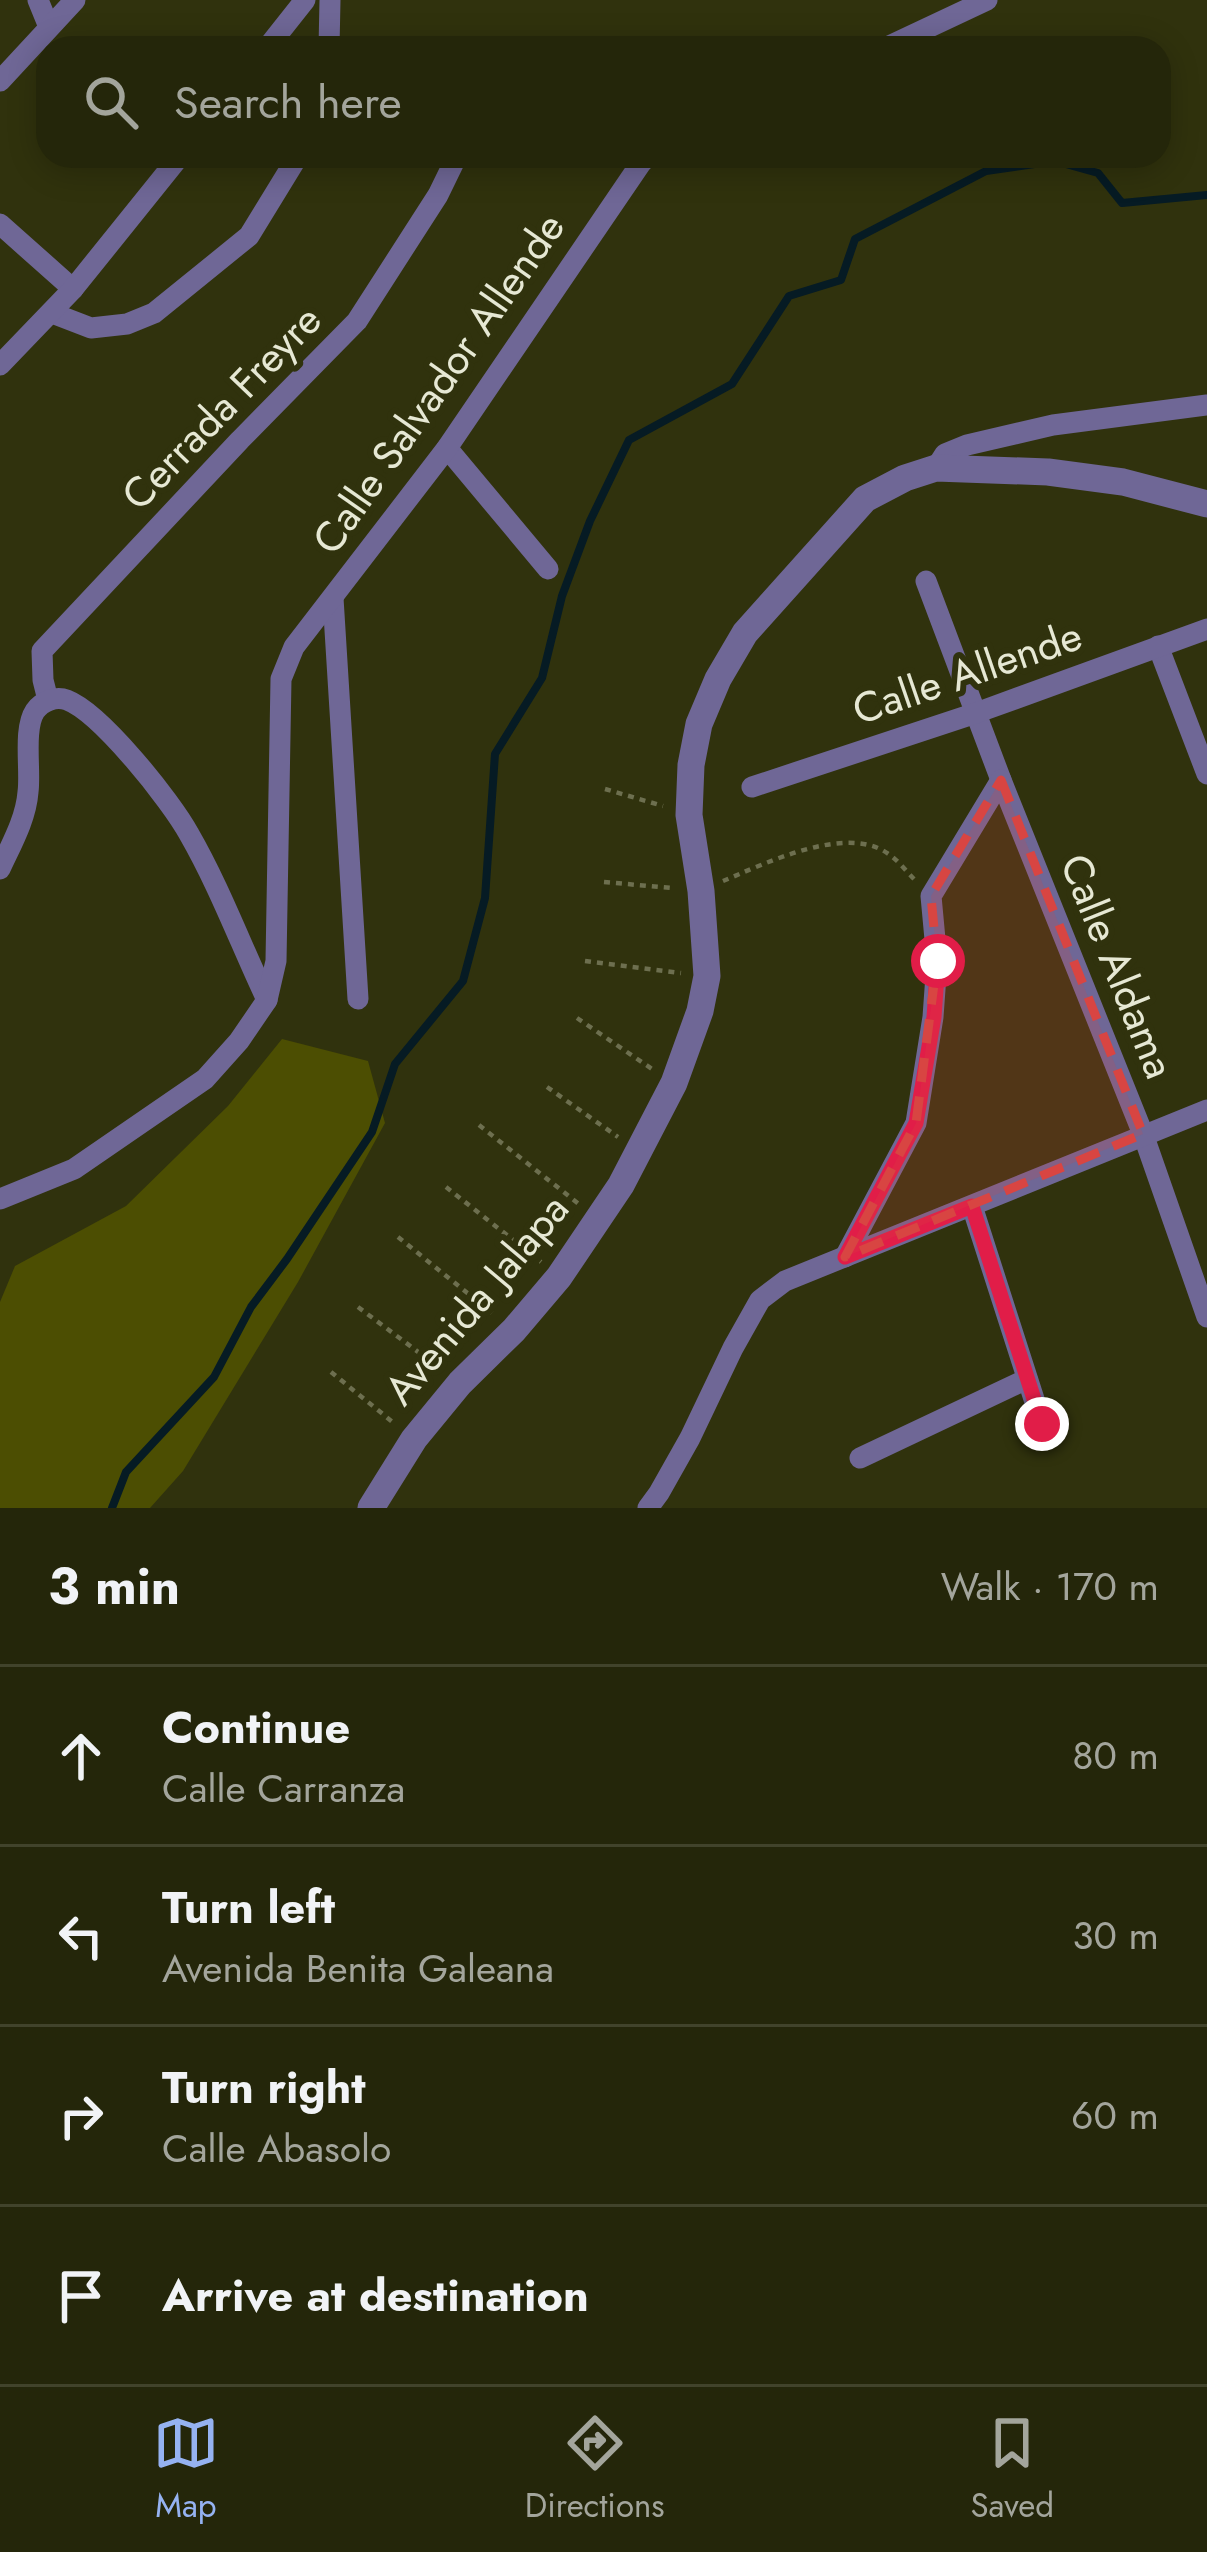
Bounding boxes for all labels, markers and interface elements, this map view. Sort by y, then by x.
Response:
search box [36,36,1171,168]
icon: search [78,69,144,135]
text: Search here [174,70,402,135]
street label: Calle Salvador Allende [297,200,579,566]
street label: Cerrada Freyre [107,291,335,524]
street label: Calle Allende [844,605,1090,740]
street label: Calle Aldama [1045,845,1190,1087]
route start [911,934,965,988]
street label: Avenida Jalapa [370,1180,583,1418]
route end [1015,1397,1069,1451]
text: 3 min [48,1549,180,1623]
text: Walk · 170 m [941,1558,1159,1615]
text: Continue [162,1695,350,1760]
icon: ahead [48,1723,114,1789]
text: 80 m [1072,1727,1159,1784]
text: Calle Carranza [162,1760,405,1817]
text: Turn left [162,1875,335,1940]
icon: left [48,1903,114,1969]
text: 30 m [1072,1907,1159,1964]
text: Avenida Benita Galeana [162,1940,554,1997]
text: Turn right [162,2055,366,2120]
icon: right [48,2083,114,2149]
text: 60 m [1071,2087,1159,2144]
text: Calle Abasolo [162,2120,391,2177]
icon: arrive [48,2263,114,2329]
text: Arrive at destination [162,2263,589,2328]
tab: Map [153,2410,219,2529]
tab: Directions [525,2410,665,2529]
tab: Saved [970,2410,1054,2529]

